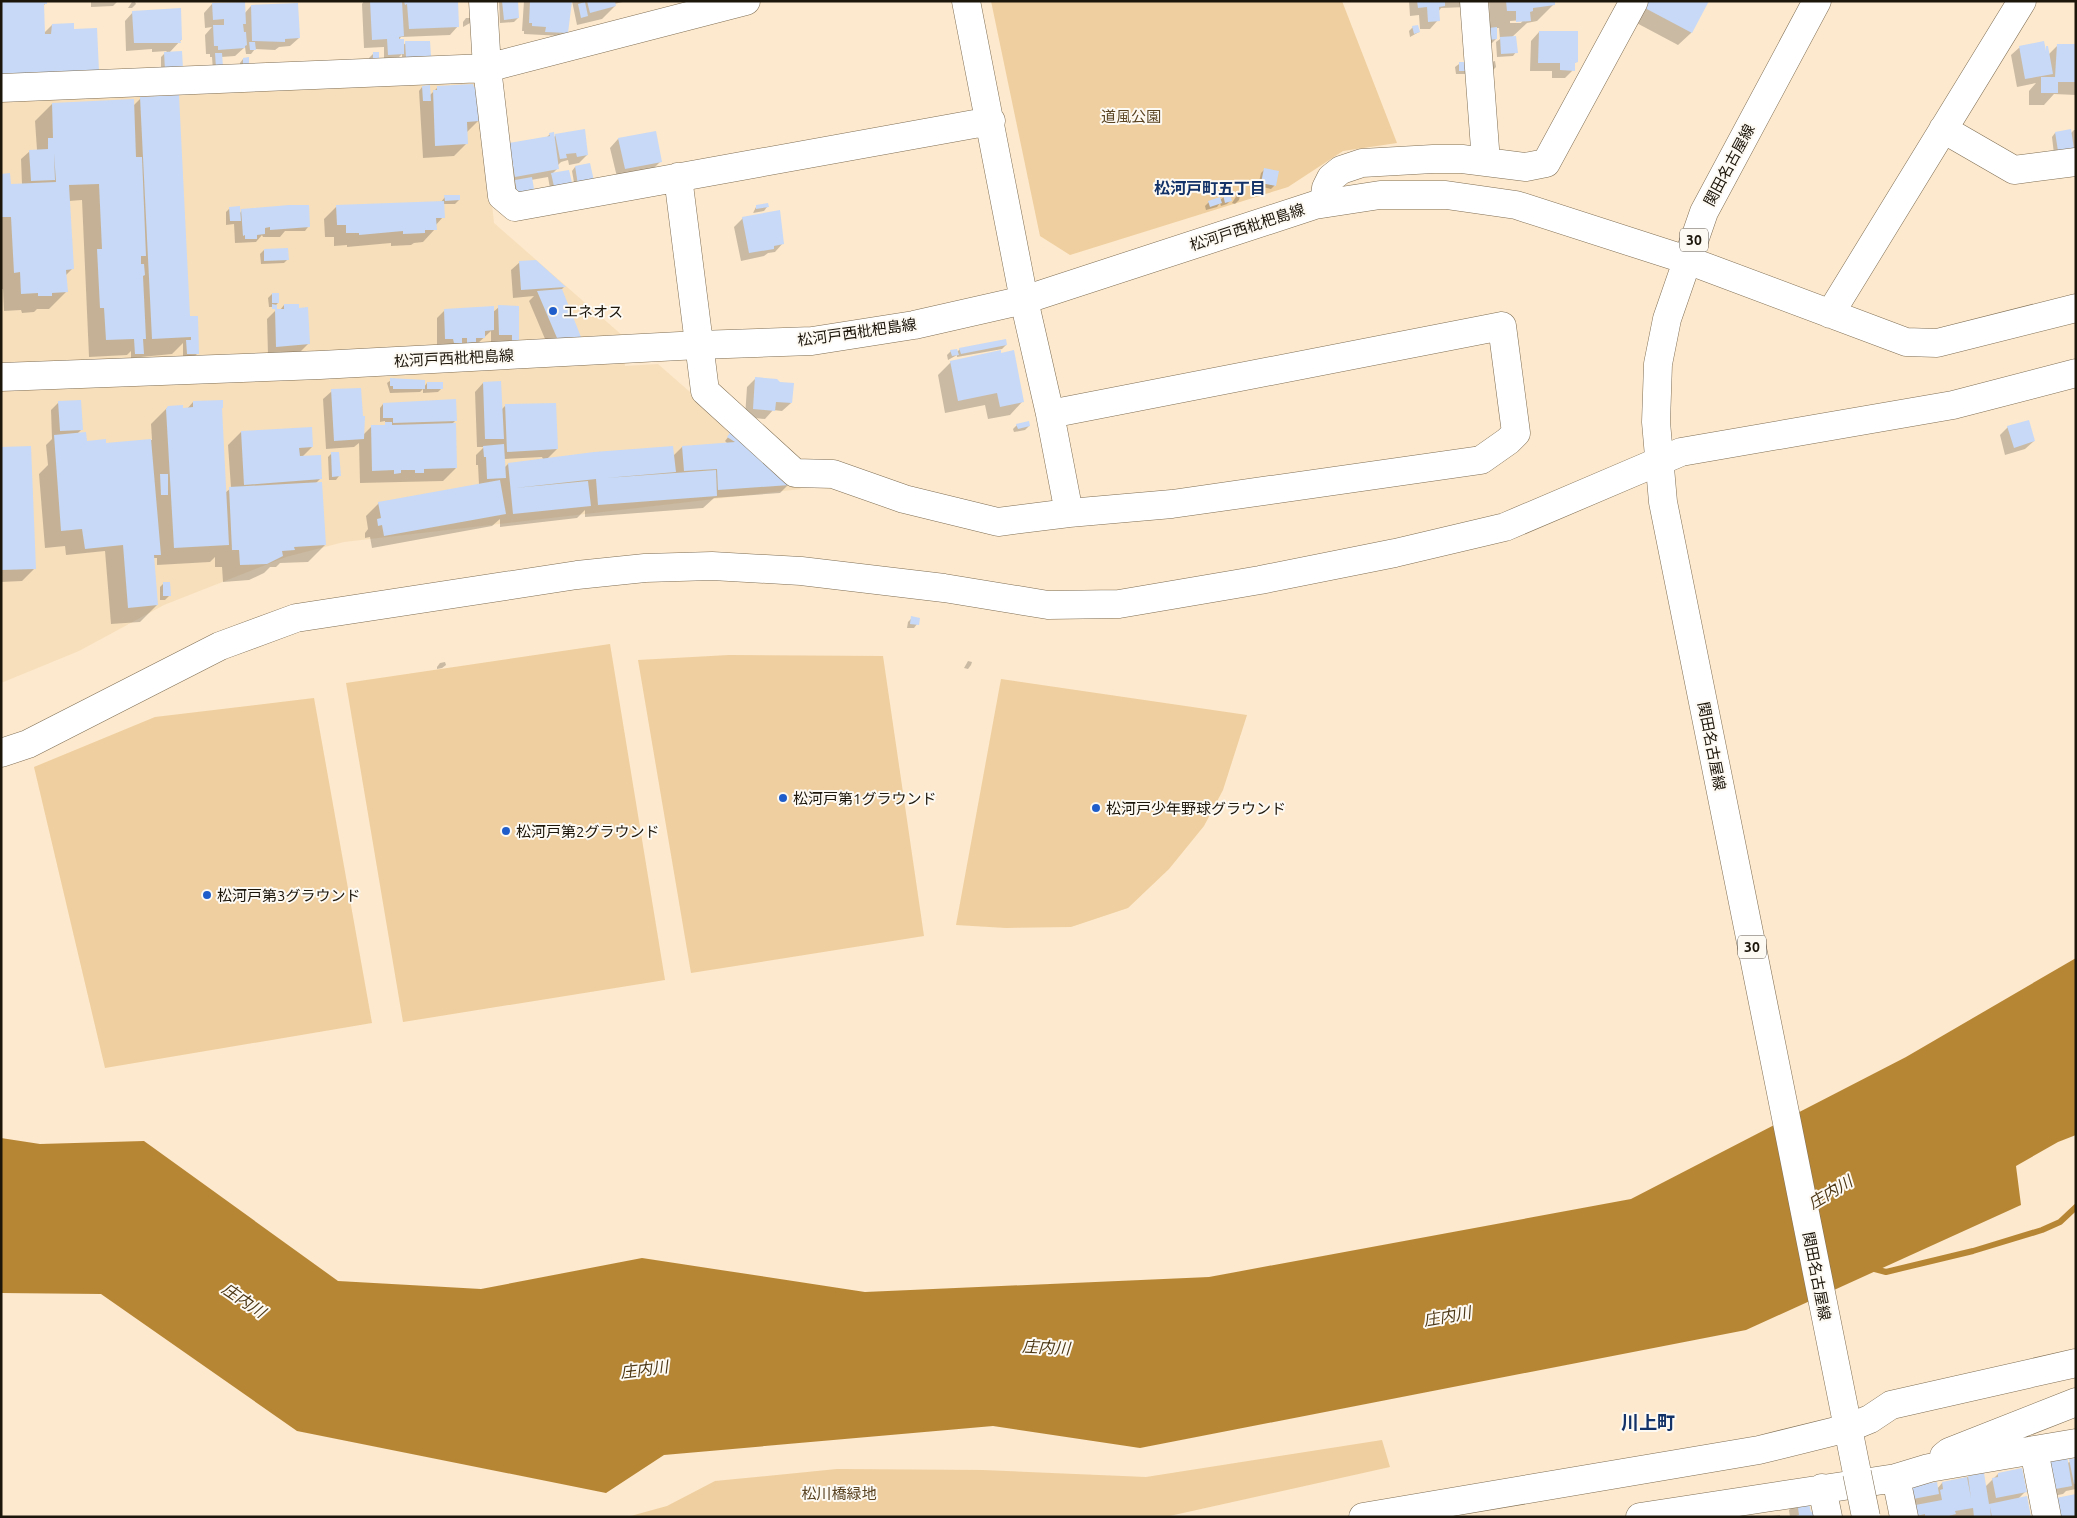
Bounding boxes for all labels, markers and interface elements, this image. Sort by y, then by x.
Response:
park label: 道風公園 [1101,108,1161,125]
street label: 関田名古屋線 [1700,121,1758,209]
district label: 松河戸町五丁目 [1154,179,1266,197]
street label: 松河戸西枇杷島線 [1187,200,1307,254]
road number: 30 [1680,228,1708,252]
place label: エネオス [563,303,623,320]
marker: エネオス [547,305,559,317]
street label: 松河戸西枇杷島線 [796,315,918,349]
street label: 松河戸西枇杷島線 [394,346,514,370]
street label: 関田名古屋線 [1695,700,1729,792]
place label: 松河戸第1グラウンド [793,790,936,807]
marker: 松河戸第1グラウンド [777,792,789,804]
place label: 松河戸少年野球グラウンド [1106,800,1286,817]
marker: 松河戸少年野球グラウンド [1090,802,1102,814]
place label: 松河戸第2グラウンド [516,823,659,840]
marker: 松河戸第2グラウンド [500,825,512,837]
place label: 松河戸第3グラウンド [217,887,360,904]
marker: 松河戸第3グラウンド [201,889,213,901]
road number: 30 [1738,936,1766,959]
water label: 庄内川 [1805,1171,1857,1212]
street label: 関田名古屋線 [1800,1230,1834,1322]
water label: 庄内川 [219,1279,271,1322]
water label: 庄内川 [1422,1303,1474,1329]
water label: 庄内川 [1022,1337,1072,1357]
water label: 庄内川 [619,1357,671,1381]
district label: 川上町 [1621,1412,1675,1432]
park label: 松川橋緑地 [801,1485,877,1502]

